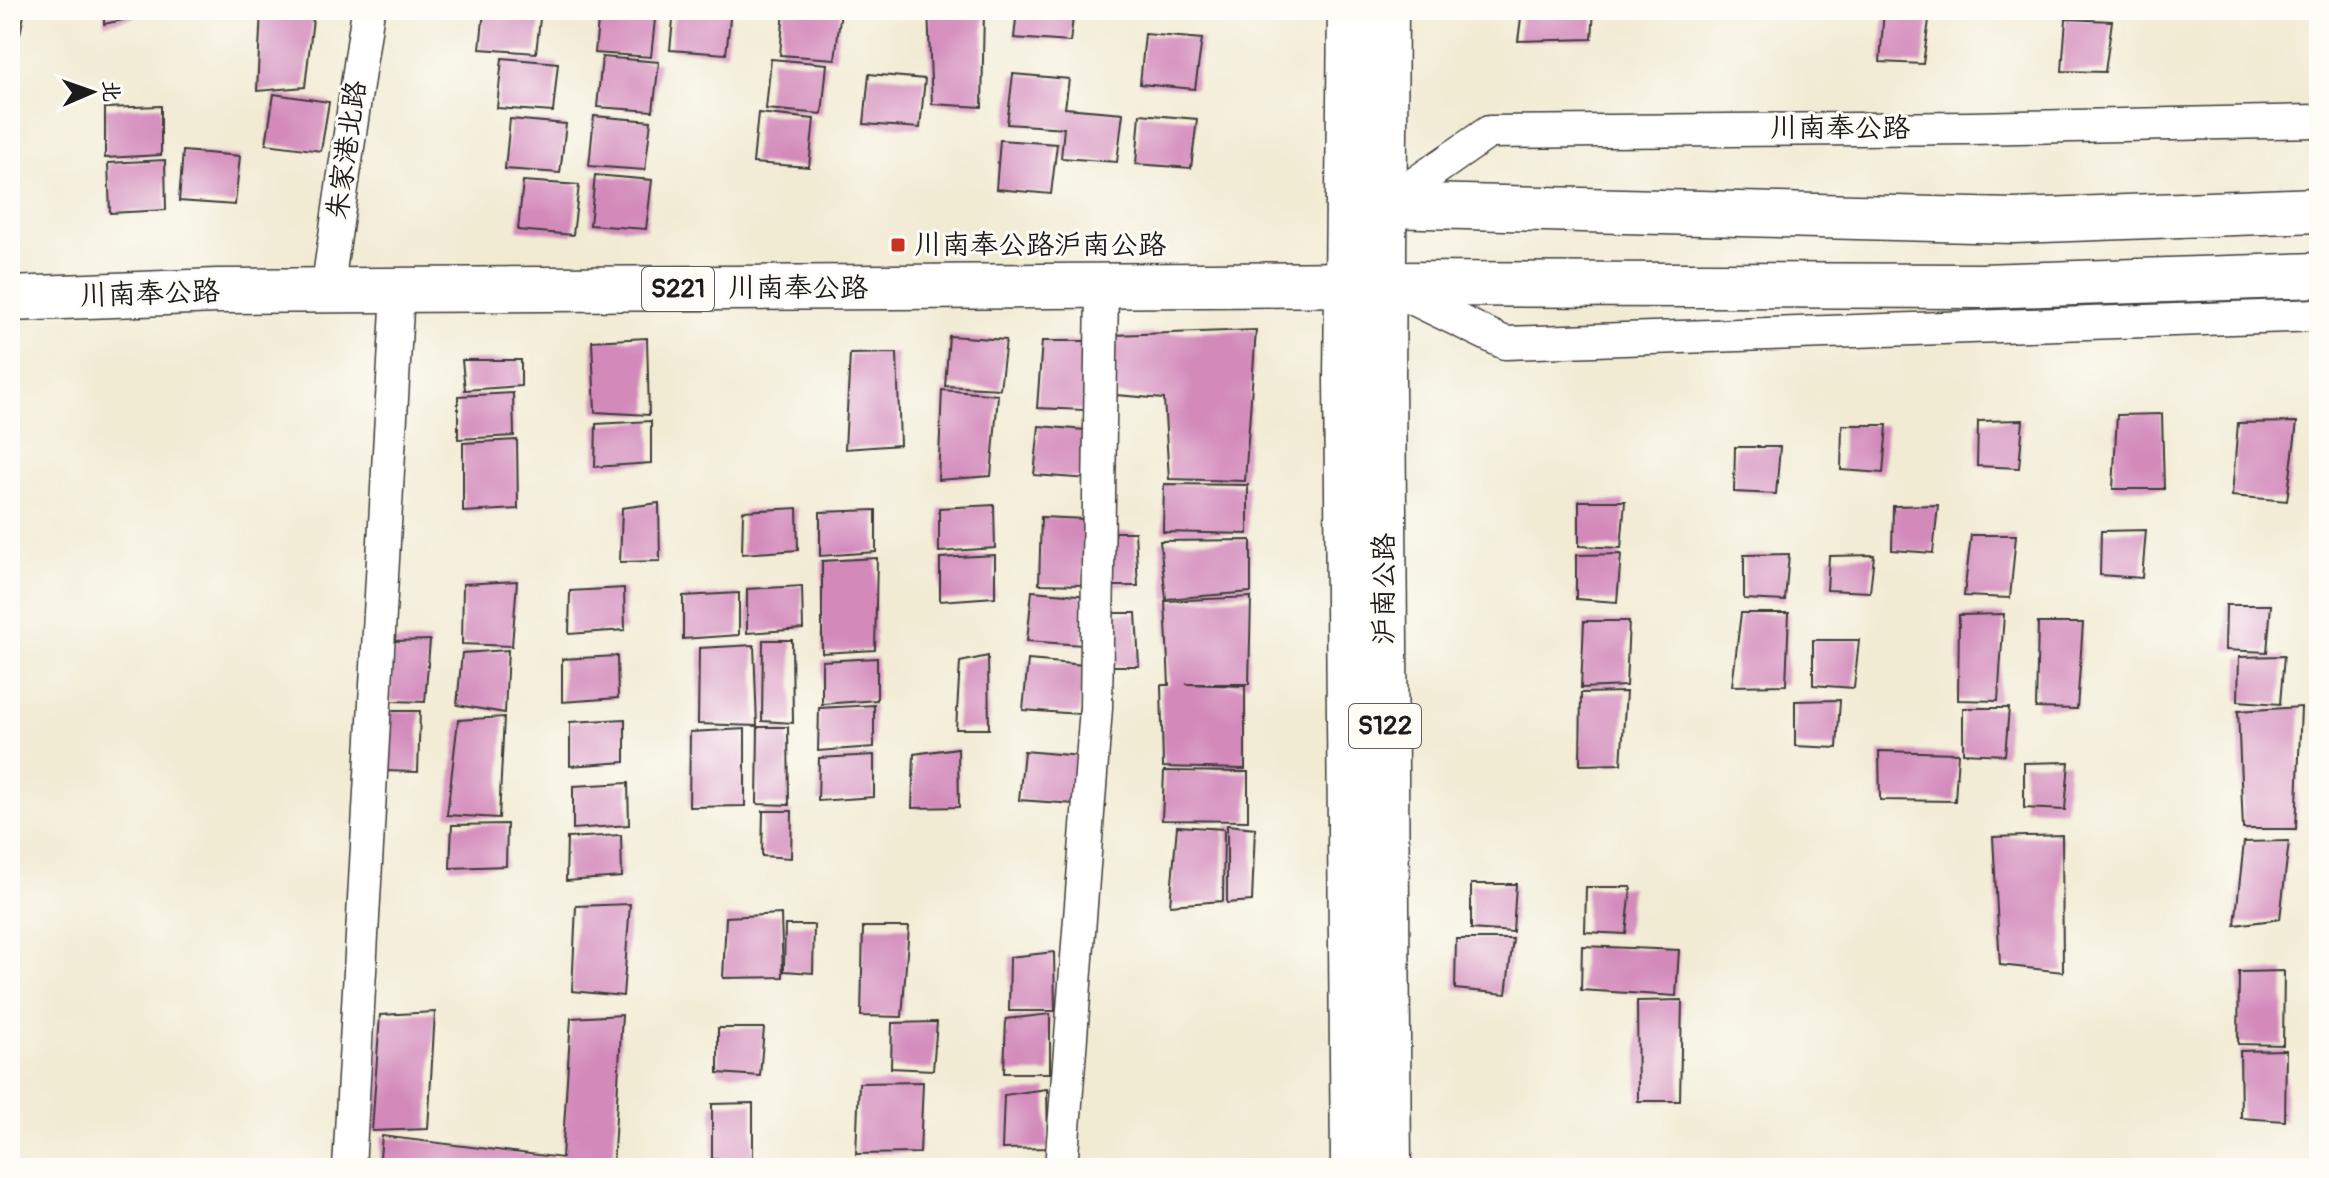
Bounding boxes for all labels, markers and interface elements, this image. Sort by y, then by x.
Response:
north arrow [52,52,132,132]
street label: 朱家港北路 [320,78,374,222]
text: 北 [97,80,125,103]
street label: 川南奉公路 [1770,111,1910,146]
place label: 川南奉公路沪南公路 [914,228,1166,263]
marker: 川南奉公路沪南公路 [889,236,907,254]
road number: S221 [642,267,714,311]
street label: 川南奉公路 [728,271,868,306]
street label: 川南奉公路 [79,274,221,314]
street label: 沪南公路 [1367,533,1402,645]
road number: S122 [1349,704,1421,748]

